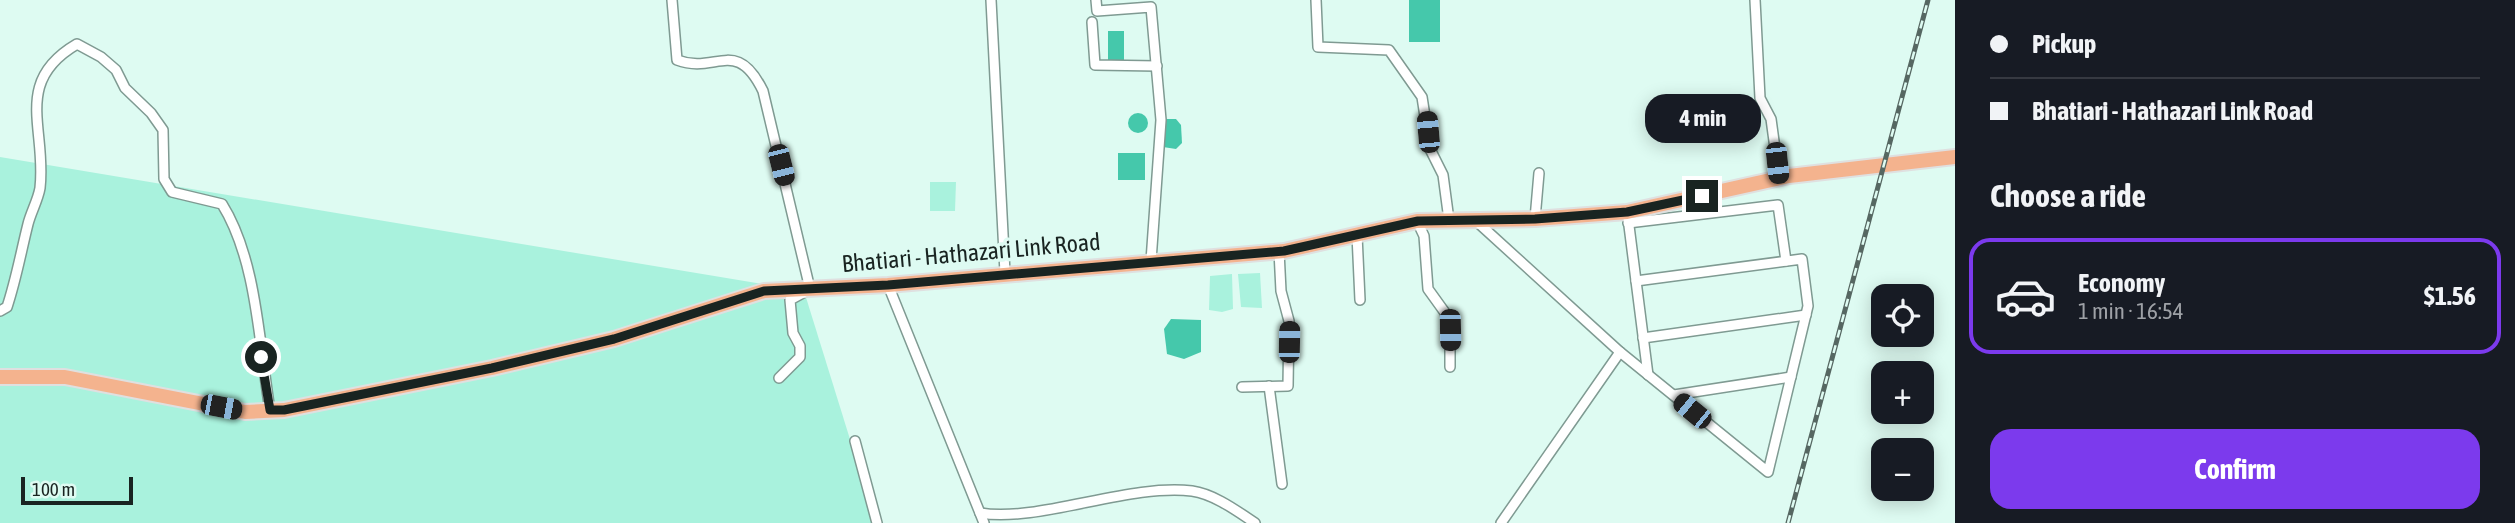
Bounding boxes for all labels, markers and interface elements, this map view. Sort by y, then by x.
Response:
text: Pickup [2032,29,2096,59]
callout: 4 min [1644,94,1760,144]
text: Bhatiari - Hathazari Link Road [2032,96,2313,126]
text: 4 min [1680,105,1726,131]
car [1416,110,1441,154]
car [1765,141,1790,185]
car [766,142,797,188]
text: Choose a ride [1990,177,2146,214]
route end [1686,180,1718,212]
street label: Bhatiari - Hathazari Link Road [840,228,1101,277]
icon: car [1994,265,2057,328]
text: Economy [2078,268,2165,298]
text: $1.56 [2424,281,2476,311]
map controls [1871,284,1934,501]
button: locate [1871,284,1934,347]
text: 1 min · 16:54 [2078,298,2184,324]
car [1440,309,1461,351]
car [1279,321,1300,363]
route start [245,341,277,373]
button: + [1871,361,1934,424]
car [1670,390,1715,432]
car [199,393,244,421]
button: Confirm [1990,429,2480,509]
button: − [1871,438,1934,501]
scale bar [21,474,133,506]
text: 100 m [32,478,75,500]

